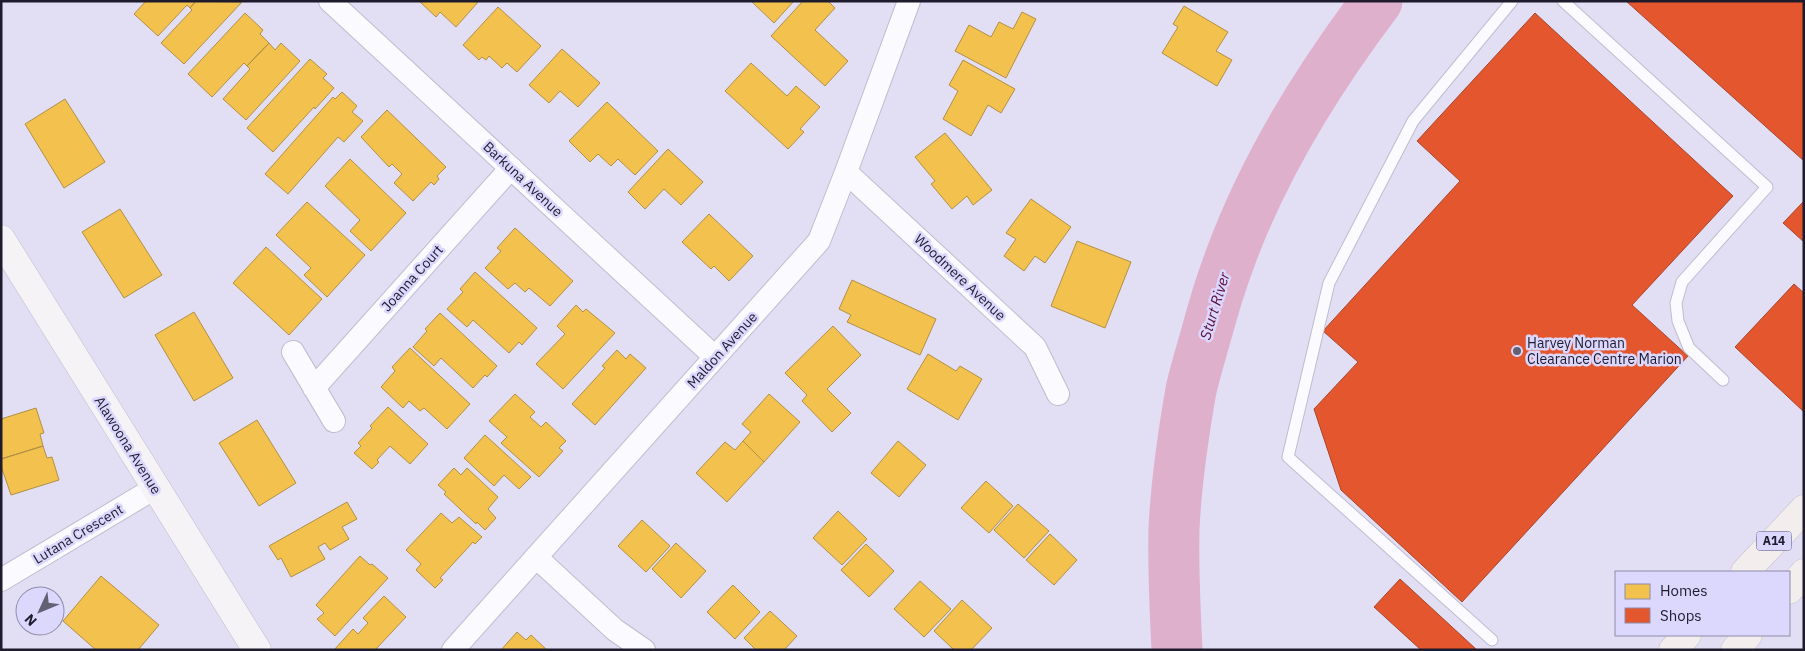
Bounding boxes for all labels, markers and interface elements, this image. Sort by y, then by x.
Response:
street label: Barkuna Avenue [479,137,567,221]
street label: Woodmere Avenue [910,230,1010,324]
street label: Joanna Court [377,241,447,315]
water label: Sturt River [1195,269,1234,342]
street label: Maldon Avenue [683,308,761,392]
place label: Harvey Norman Clearance Centre Marion [1527,334,1682,368]
marker: Harvey Norman Clearance Centre Marion [1511,345,1523,357]
street label: Alawoona Avenue [91,393,165,498]
street label: Lutana Crescent [30,500,126,568]
road number: A14 [1756,532,1792,550]
legend [1615,571,1790,636]
text: Homes [1660,581,1708,600]
north arrow [15,586,65,636]
text: Shops [1660,606,1702,625]
text: N [21,610,41,630]

